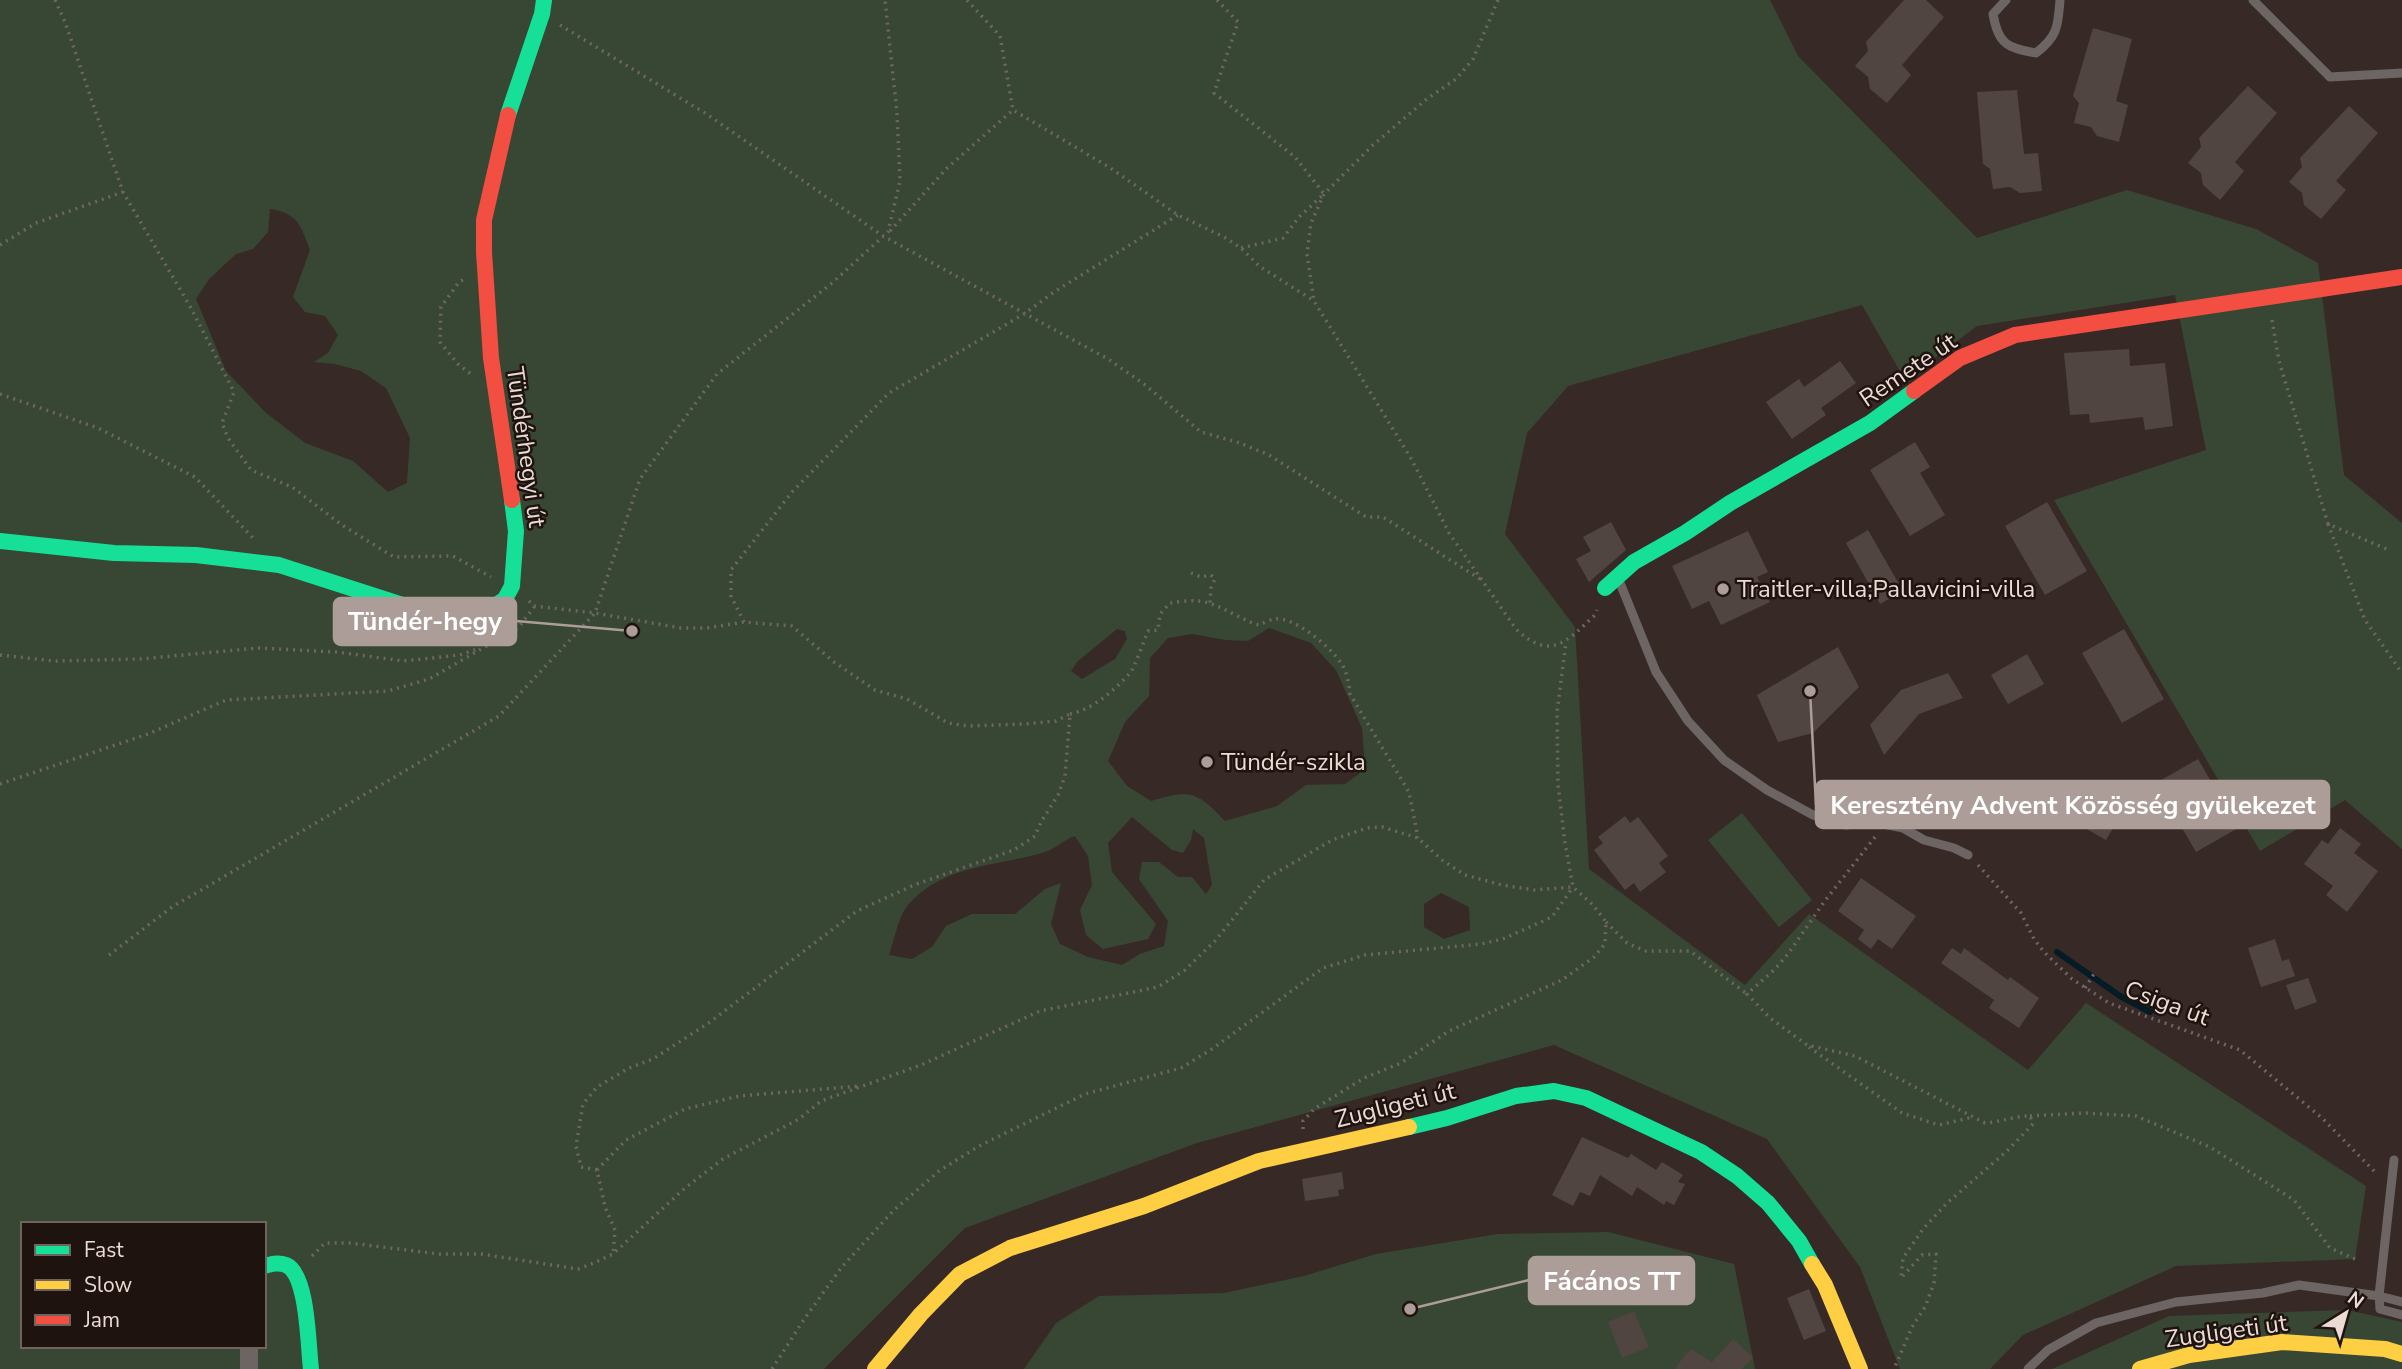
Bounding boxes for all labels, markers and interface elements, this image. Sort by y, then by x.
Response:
street label: Remete út [1853,325,1963,414]
street label: Tündérhegyi út [499,365,553,530]
place label: Traitler-villa;Pallavicini-villa [1737,573,2035,605]
marker: Traitler-villa;Pallavicini-villa [1715,581,1731,597]
callout: Tündér-hegy [334,598,516,645]
text: Tündér-hegy [348,604,502,639]
place label: Tündér-szikla [1221,746,1366,778]
marker: Tündér-szikla [1199,754,1215,770]
callout: Keresztény Advent Közösség gyülekezet [1816,781,2329,828]
text: Keresztény Advent Közösség gyülekezet [1830,788,2317,823]
street label: Csiga út [2120,973,2214,1033]
street label: Zugligeti út [1331,1074,1459,1135]
legend [21,1222,266,1348]
text: Fast [84,1236,124,1264]
callout: Fácános TT [1529,1257,1694,1304]
text: Fácános TT [1543,1264,1681,1299]
text: Slow [84,1271,133,1299]
north arrow [2311,1278,2381,1348]
text: N [2342,1286,2369,1315]
text: Jam [83,1306,120,1334]
street label: Zugligeti út [2163,1307,2290,1355]

